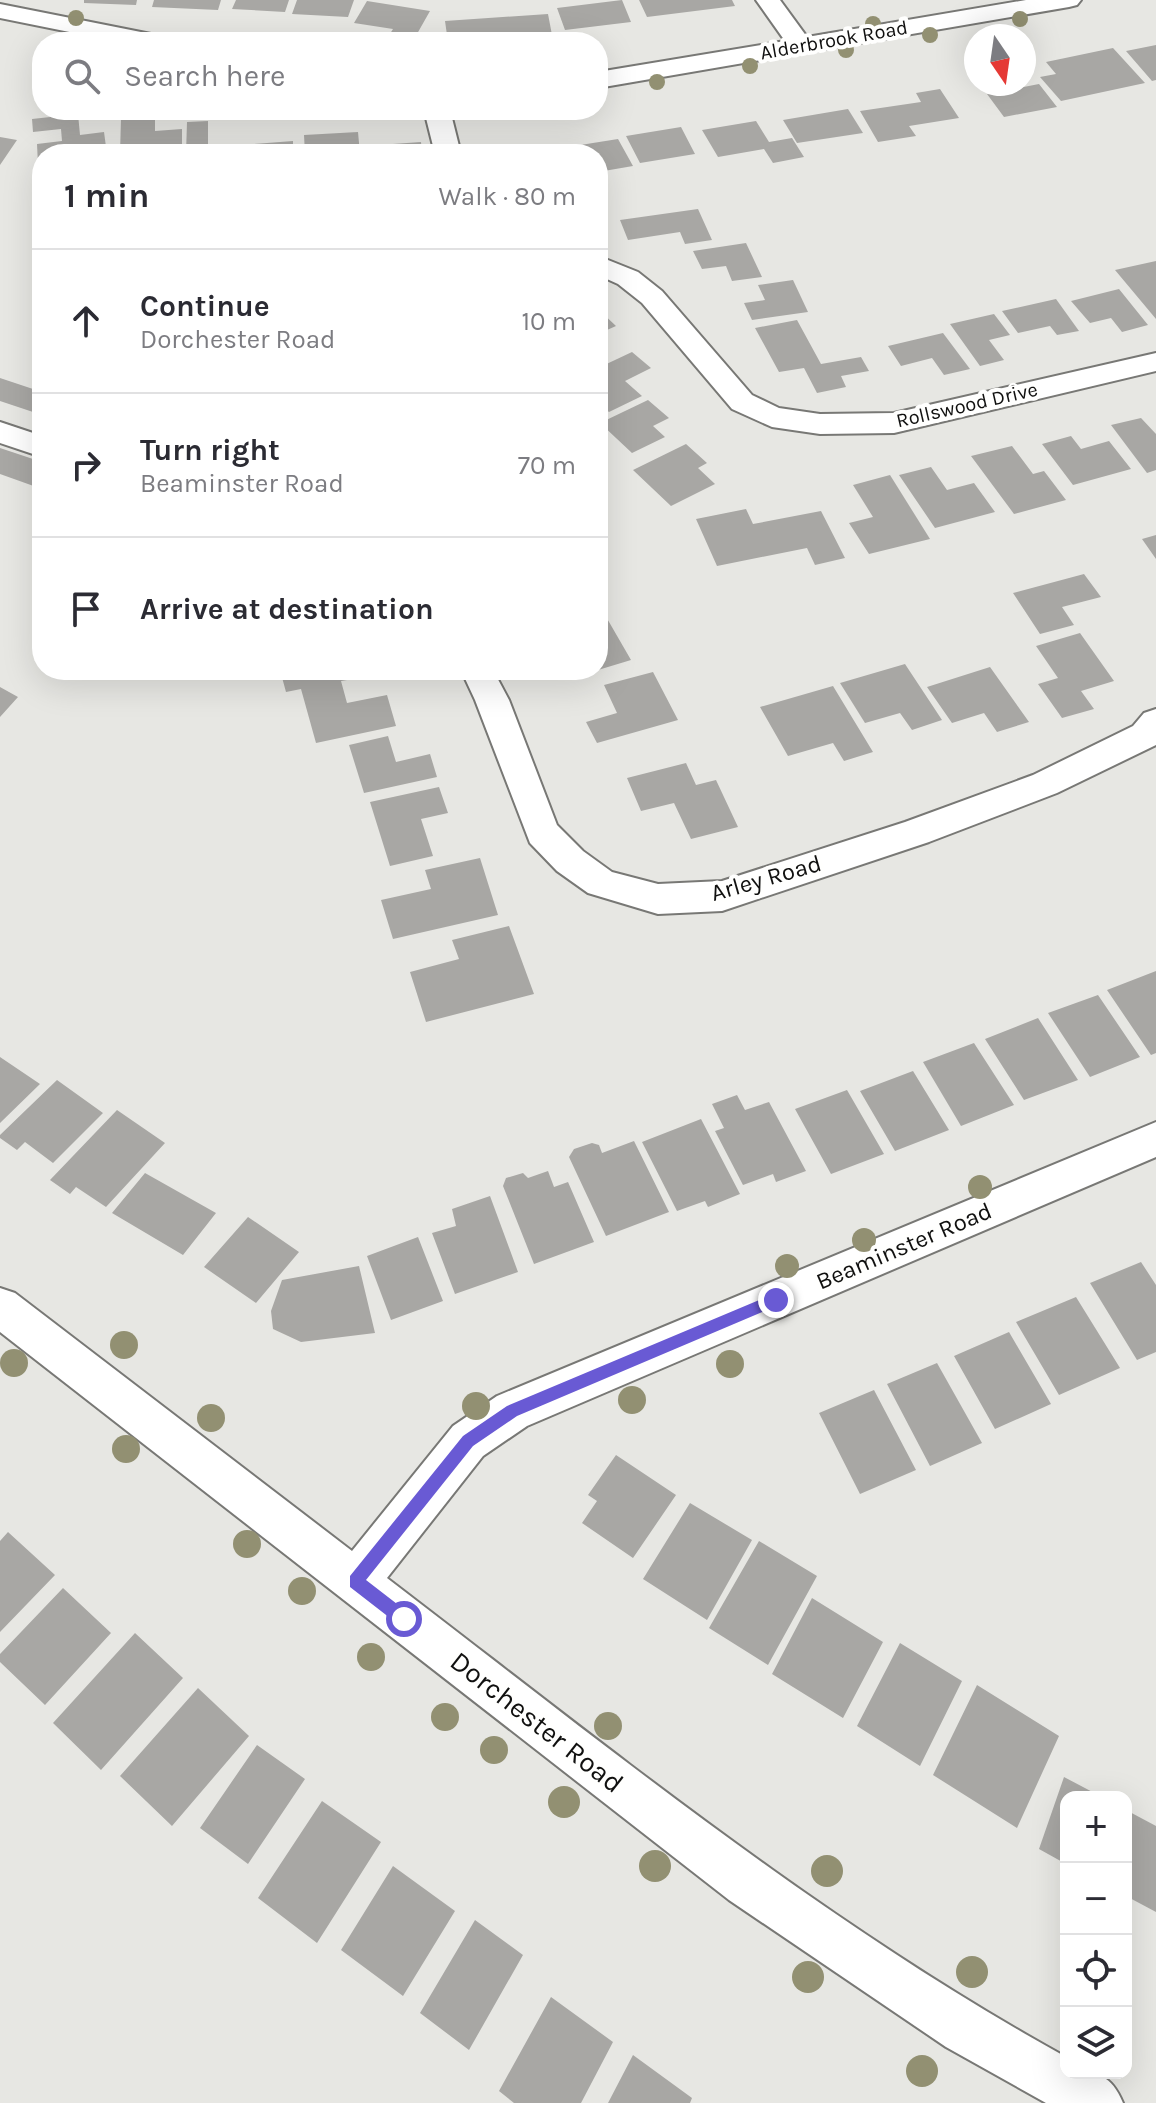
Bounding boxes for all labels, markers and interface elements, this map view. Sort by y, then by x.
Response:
street label: Alderbrook Road [758,16,910,64]
north arrow [964,24,1036,96]
search box [32,32,608,120]
icon: search [60,54,104,98]
text: Search here [124,58,285,94]
text: 1 min [64,176,149,216]
text: Walk · 80 m [438,181,576,212]
text: Continue [140,288,270,324]
icon: ahead [64,299,108,343]
text: 10 m [521,306,576,337]
text: Dorchester Road [140,324,335,355]
street label: Rollswood Drive [894,378,1040,432]
text: Turn right [140,432,280,468]
icon: right [64,443,108,487]
text: 70 m [518,450,576,481]
text: Beaminster Road [140,468,344,499]
icon: arrive [64,587,108,631]
text: Arrive at destination [140,591,434,627]
street label: Arley Road [708,849,824,907]
street label: Beaminster Road [812,1196,996,1296]
route end [758,1282,794,1318]
route start [386,1601,422,1637]
street label: Dorchester Road [444,1644,630,1800]
map controls [1060,1791,1132,2079]
button: + [1060,1791,1132,1863]
button: − [1060,1863,1132,1935]
button: locate [1060,1935,1132,2007]
button: layers [1060,2007,1132,2079]

